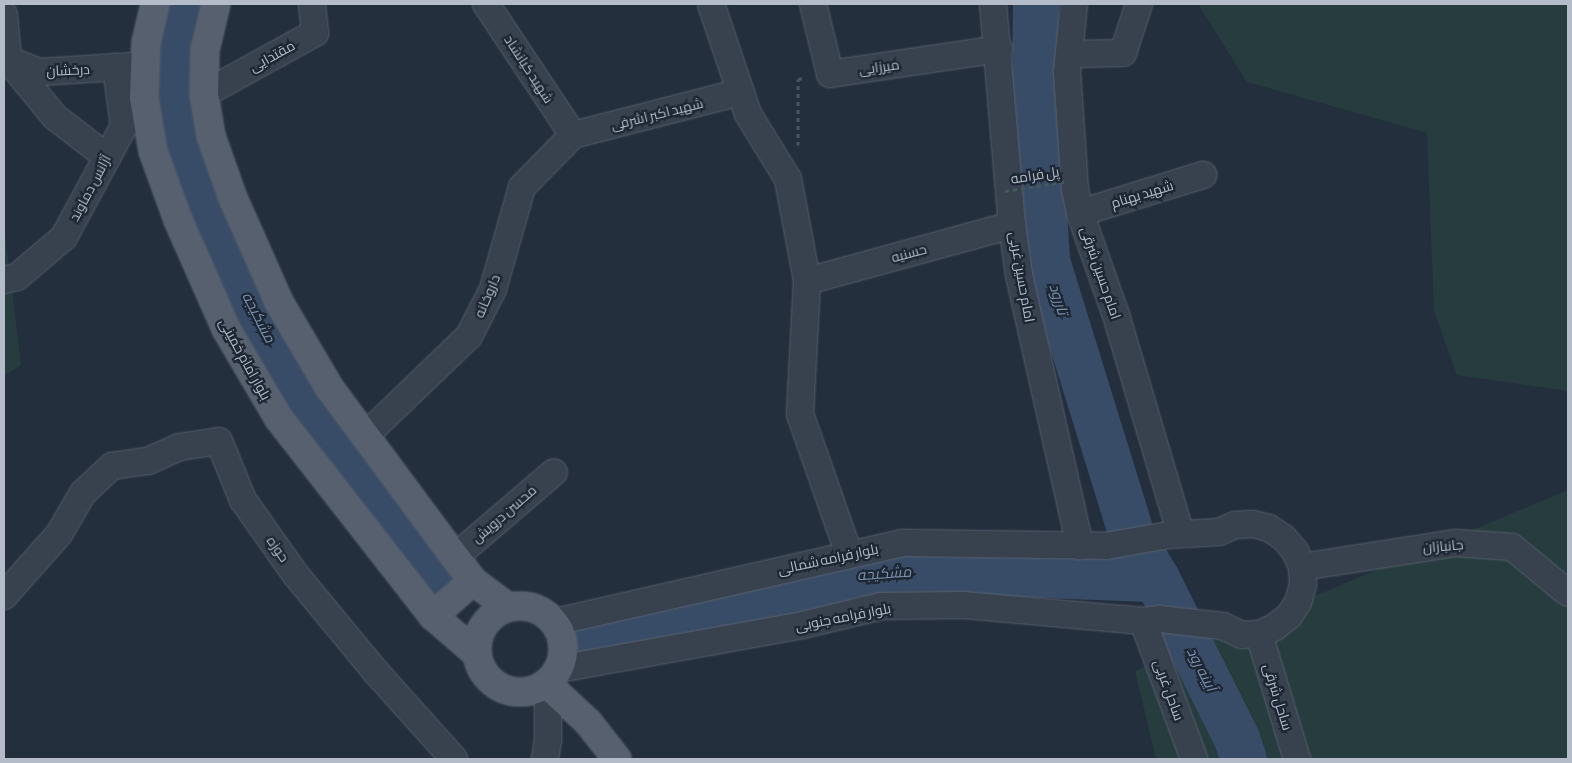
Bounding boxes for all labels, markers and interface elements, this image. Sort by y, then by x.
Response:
street label: شهید کیانشاد [501,32,557,106]
street label: مقتدایی [246,37,298,75]
street label: میرزایی [858,56,900,78]
street label: درخشان [46,60,90,80]
street label: شهید اکبر اشرفی [609,94,705,134]
street label: آژانس دماوند [65,152,115,224]
street label: پل فرامه [1009,163,1061,187]
street label: شهید بهنام [1109,177,1175,211]
street label: امام حسین شرقی [1077,224,1125,322]
street label: امام حسین غربی [1006,230,1038,324]
street label: حسنیه [889,240,929,266]
street label: داروخانه [470,272,504,320]
water label: تاررود [1046,281,1072,317]
water label: مشکیجه [239,289,279,345]
street label: بلوار امام خمینی [216,315,274,403]
street label: محسن درویش [468,481,540,547]
street label: حوزه [263,533,293,565]
street label: جانبازان [1422,536,1464,556]
street label: بلوار فرامه شمالی [776,540,880,578]
water label: مشکیجه [856,562,912,584]
street label: بلوار فرامه جنوبی [794,599,892,635]
water label: آیینه رود [1183,644,1221,694]
street label: ساحل غربی [1150,657,1188,723]
street label: ساحل شرقی [1260,662,1296,732]

